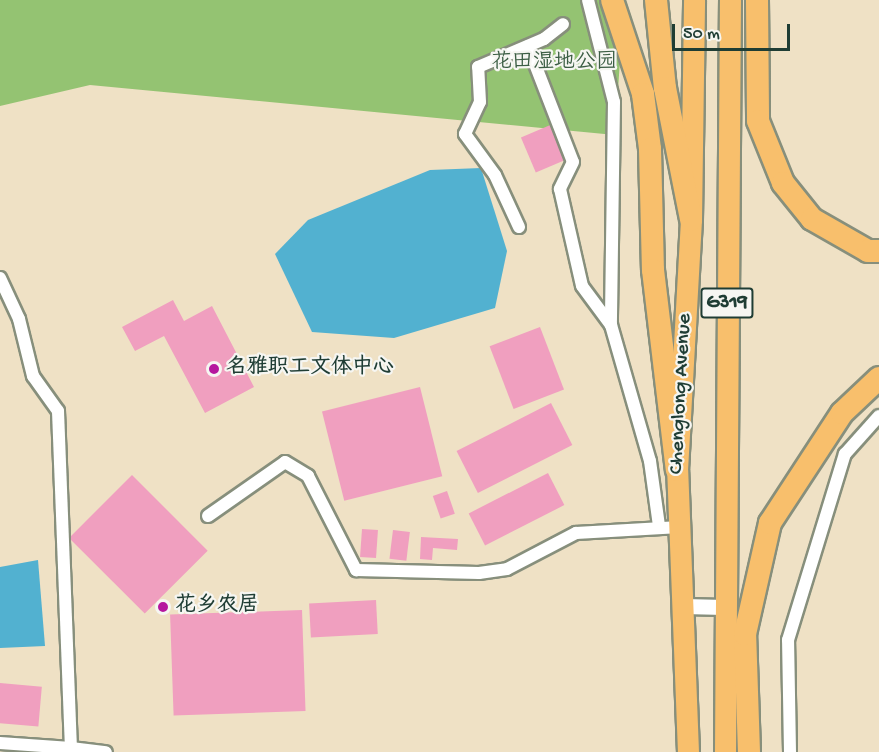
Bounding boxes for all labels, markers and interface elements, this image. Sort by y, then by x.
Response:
scale bar [675,12,794,50]
text: 50 m [683,24,720,45]
park label: 花田湿地公园 [491,51,617,77]
road number: G319 [700,286,754,320]
street label: Chenglong Avenue [665,313,699,475]
place label: 名雅职工文体中心 [226,356,394,382]
marker: 名雅职工文体中心 [207,362,221,376]
place label: 花乡农居 [175,594,259,620]
marker: 花乡农居 [156,600,170,614]

